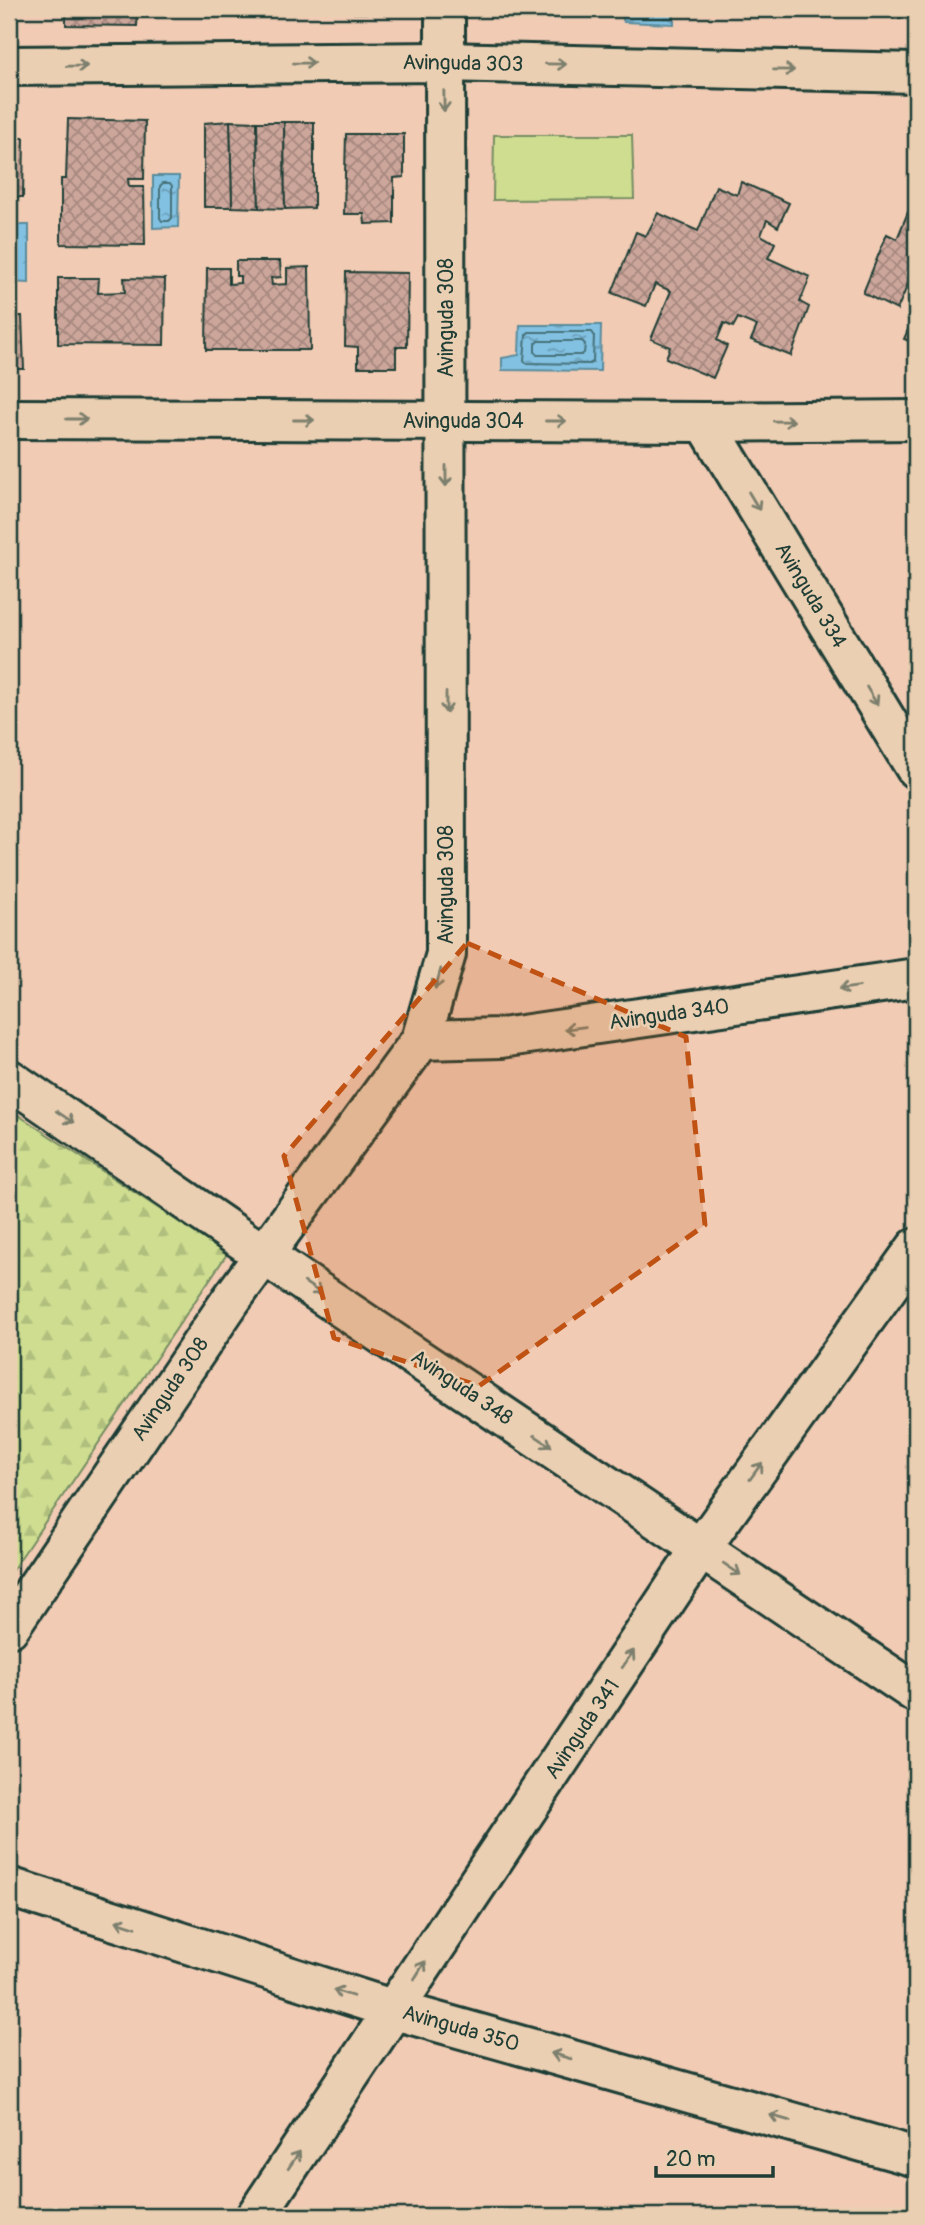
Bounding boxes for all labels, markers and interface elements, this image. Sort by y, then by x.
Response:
street label: Avinguda 303 [402,49,524,78]
one-way arrow [293,56,316,70]
one-way arrow [545,58,568,71]
one-way arrow [65,59,88,72]
one-way arrow [772,63,795,76]
one-way arrow [437,90,451,113]
street label: Avinguda 308 [433,258,460,378]
street label: Avinguda 304 [402,408,524,435]
one-way arrow [65,412,88,426]
one-way arrow [293,414,316,427]
one-way arrow [545,414,568,428]
one-way arrow [772,414,795,428]
one-way arrow [439,464,453,487]
one-way arrow [747,491,761,511]
street label: Avinguda 334 [768,537,853,653]
one-way arrow [865,685,879,705]
one-way arrow [439,692,453,715]
street label: Avinguda 308 [433,825,460,945]
one-way arrow [431,968,444,990]
one-way arrow [838,982,861,995]
street label: Avinguda 340 [607,993,731,1036]
one-way arrow [564,1021,587,1034]
one-way arrow [55,1110,74,1125]
one-way arrow [303,1281,322,1295]
street label: Avinguda 308 [126,1332,215,1446]
street label: Avinguda 348 [405,1343,518,1431]
one-way arrow [533,1434,552,1449]
one-way arrow [749,1462,764,1481]
one-way arrow [721,1562,741,1576]
one-way arrow [621,1650,636,1669]
street label: Avinguda 341 [539,1674,626,1785]
one-way arrow [115,1917,137,1930]
one-way arrow [414,1961,428,1981]
one-way arrow [332,1985,354,1998]
street label: Avinguda 350 [399,1999,522,2058]
one-way arrow [550,2049,572,2062]
one-way arrow [769,2111,791,2124]
scale bar [656,2134,773,2178]
text: 20 m [666,2146,715,2173]
one-way arrow [287,2151,302,2170]

